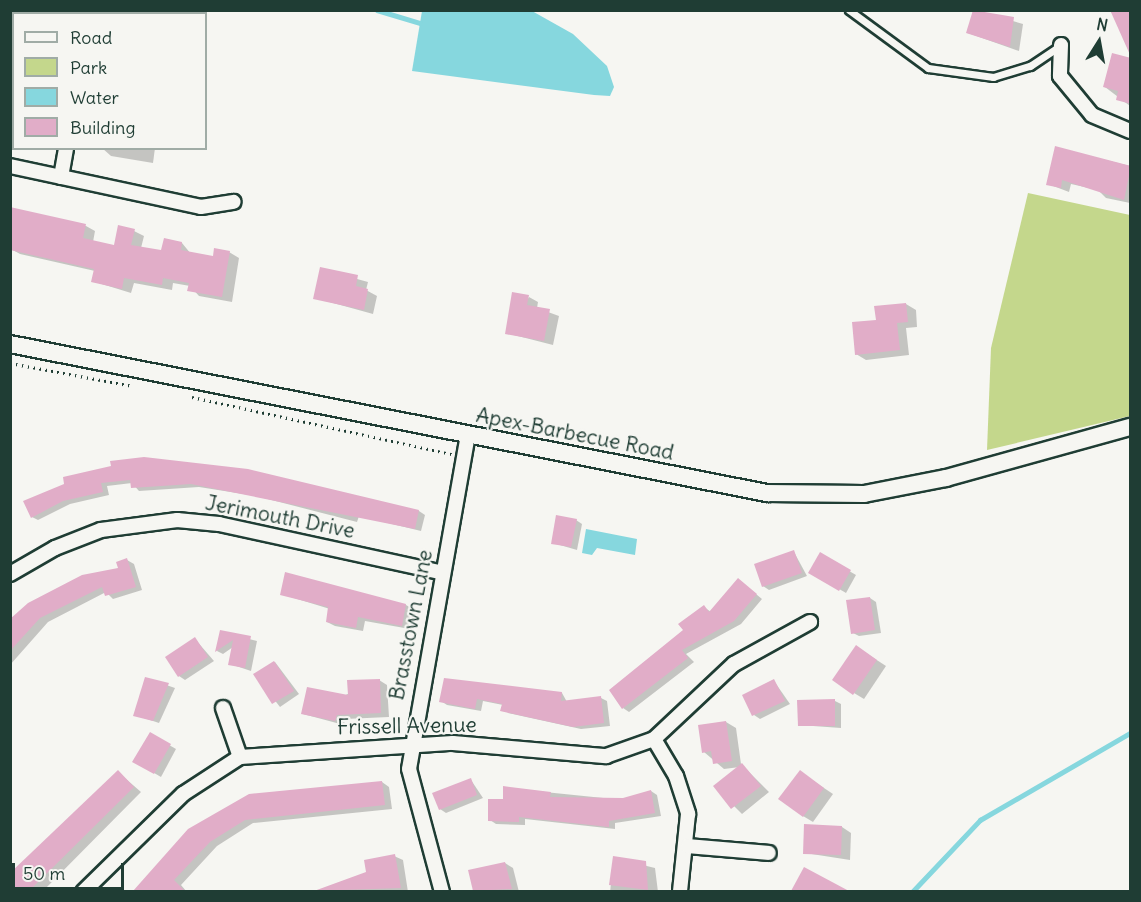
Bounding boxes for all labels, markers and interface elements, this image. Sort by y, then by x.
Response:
legend [12,12,207,150]
north arrow [1069,12,1129,72]
text: N [1095,13,1110,35]
text: Road [70,26,112,49]
text: Park [70,56,107,79]
text: Water [70,86,119,109]
text: Building [70,116,135,139]
street label: Apex-Barbecue Road [474,402,676,466]
street label: Jerimouth Drive [203,490,357,544]
street label: Brasstown Lane [384,548,438,702]
street label: Frissell Avenue [337,712,477,740]
scale bar [15,851,128,889]
text: 50 m [23,862,65,885]

